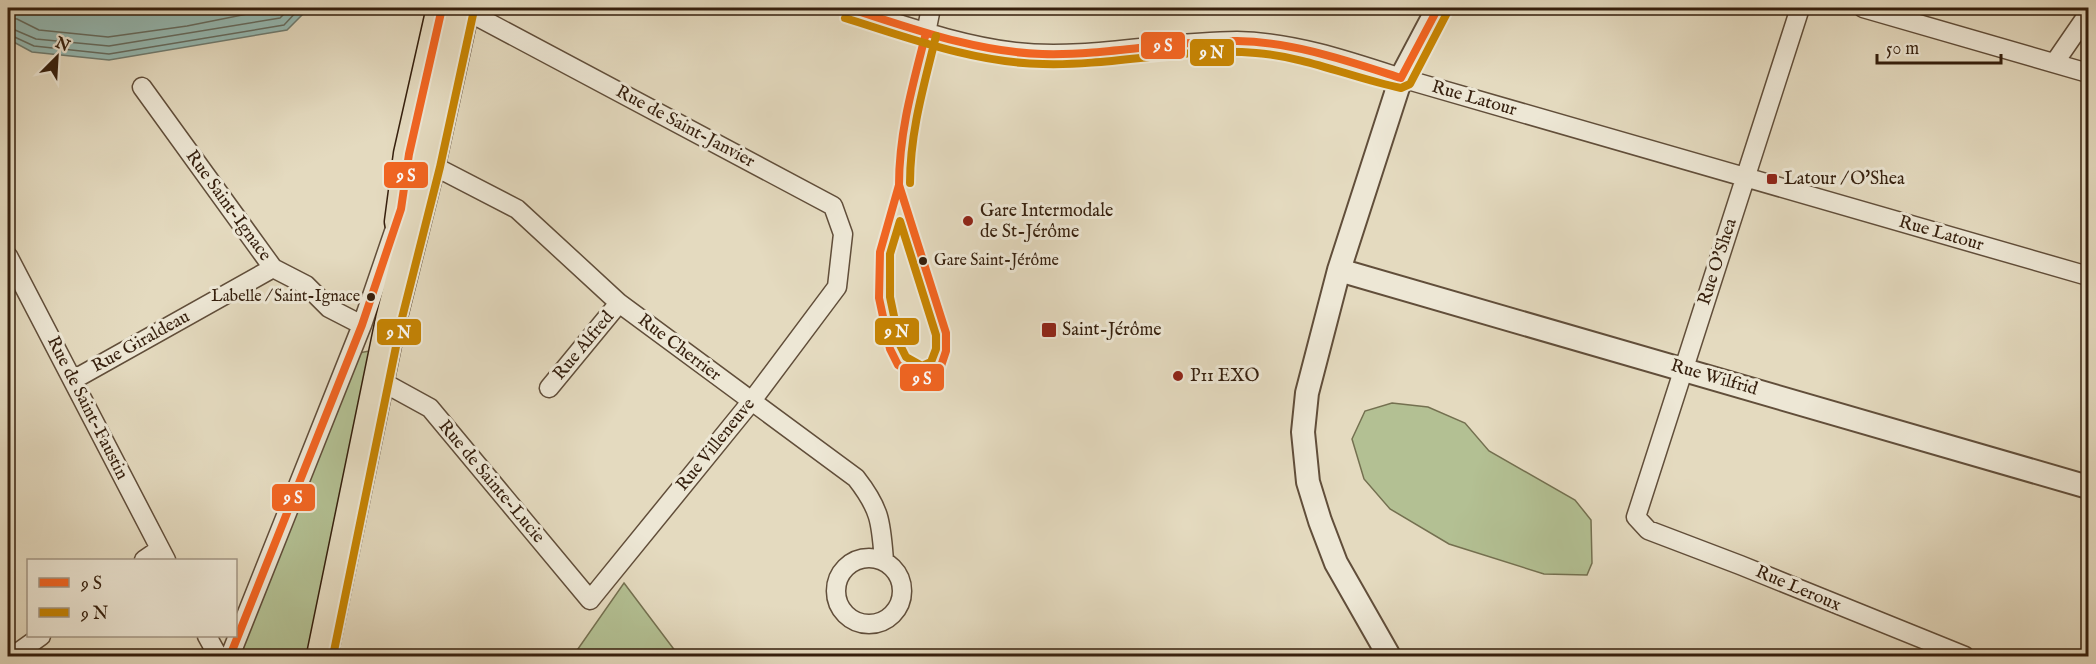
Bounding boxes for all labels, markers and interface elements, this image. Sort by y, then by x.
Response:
north arrow [27,27,87,87]
scale bar [1877,27,2002,65]
line badge: 9 S [1140,31,1186,60]
text: N [51,33,73,57]
text: 9 S [1153,37,1172,57]
line badge: 9 N [1189,38,1235,67]
text: 50 m [1886,38,1919,61]
text: 9 N [1199,44,1224,64]
street label: Rue Latour [1429,76,1520,122]
street label: Rue de Saint-Janvier [611,81,759,174]
street label: Rue Saint-Ignace [180,146,276,266]
line badge: 9 S [383,161,429,189]
text: 9 S [396,167,415,187]
place label: Latour / O'Shea [1784,168,1905,191]
marker: Latour / O'Shea [1765,172,1779,186]
place label: Gare Intermodale de St-Jérôme [980,200,1113,244]
street label: Rue Latour [1896,211,1987,257]
marker: Gare Intermodale de St-Jérôme [961,214,975,228]
street label: Rue O'Shea [1693,216,1743,308]
place label: Gare Saint-Jérôme [934,251,1059,271]
marker: Gare Saint-Jérôme [917,255,929,267]
place label: Labelle / Saint-Ignace [211,287,360,307]
marker: Labelle / Saint-Ignace [365,291,377,303]
street label: Rue Giraldeau [88,306,194,378]
street label: Rue Alfred [548,306,620,385]
street label: Rue Cherrier [633,309,726,387]
line badge: 9 N [874,317,920,346]
line badge: 9 N [376,318,422,346]
place label: Saint-Jérôme [1062,319,1161,342]
marker: Saint-Jérôme [1040,321,1058,339]
text: 9 N [884,323,909,343]
text: 9 N [386,324,411,344]
street label: Rue de Saint-Faustin [41,332,133,484]
street label: Rue Wilfrid [1668,355,1761,402]
line badge: 9 S [899,363,945,392]
place label: P11 EXO [1190,365,1259,388]
marker: P11 EXO [1171,369,1185,383]
text: 9 S [912,370,931,390]
street label: Rue Villeneuve [671,394,761,496]
street label: Rue de Sainte-Lucie [433,416,549,548]
line badge: 9 S [271,483,316,512]
text: 9 S [283,489,302,509]
legend [27,559,237,637]
street label: Rue Leroux [1752,561,1844,617]
text: 9 S [80,573,102,596]
text: 9 N [80,603,109,626]

